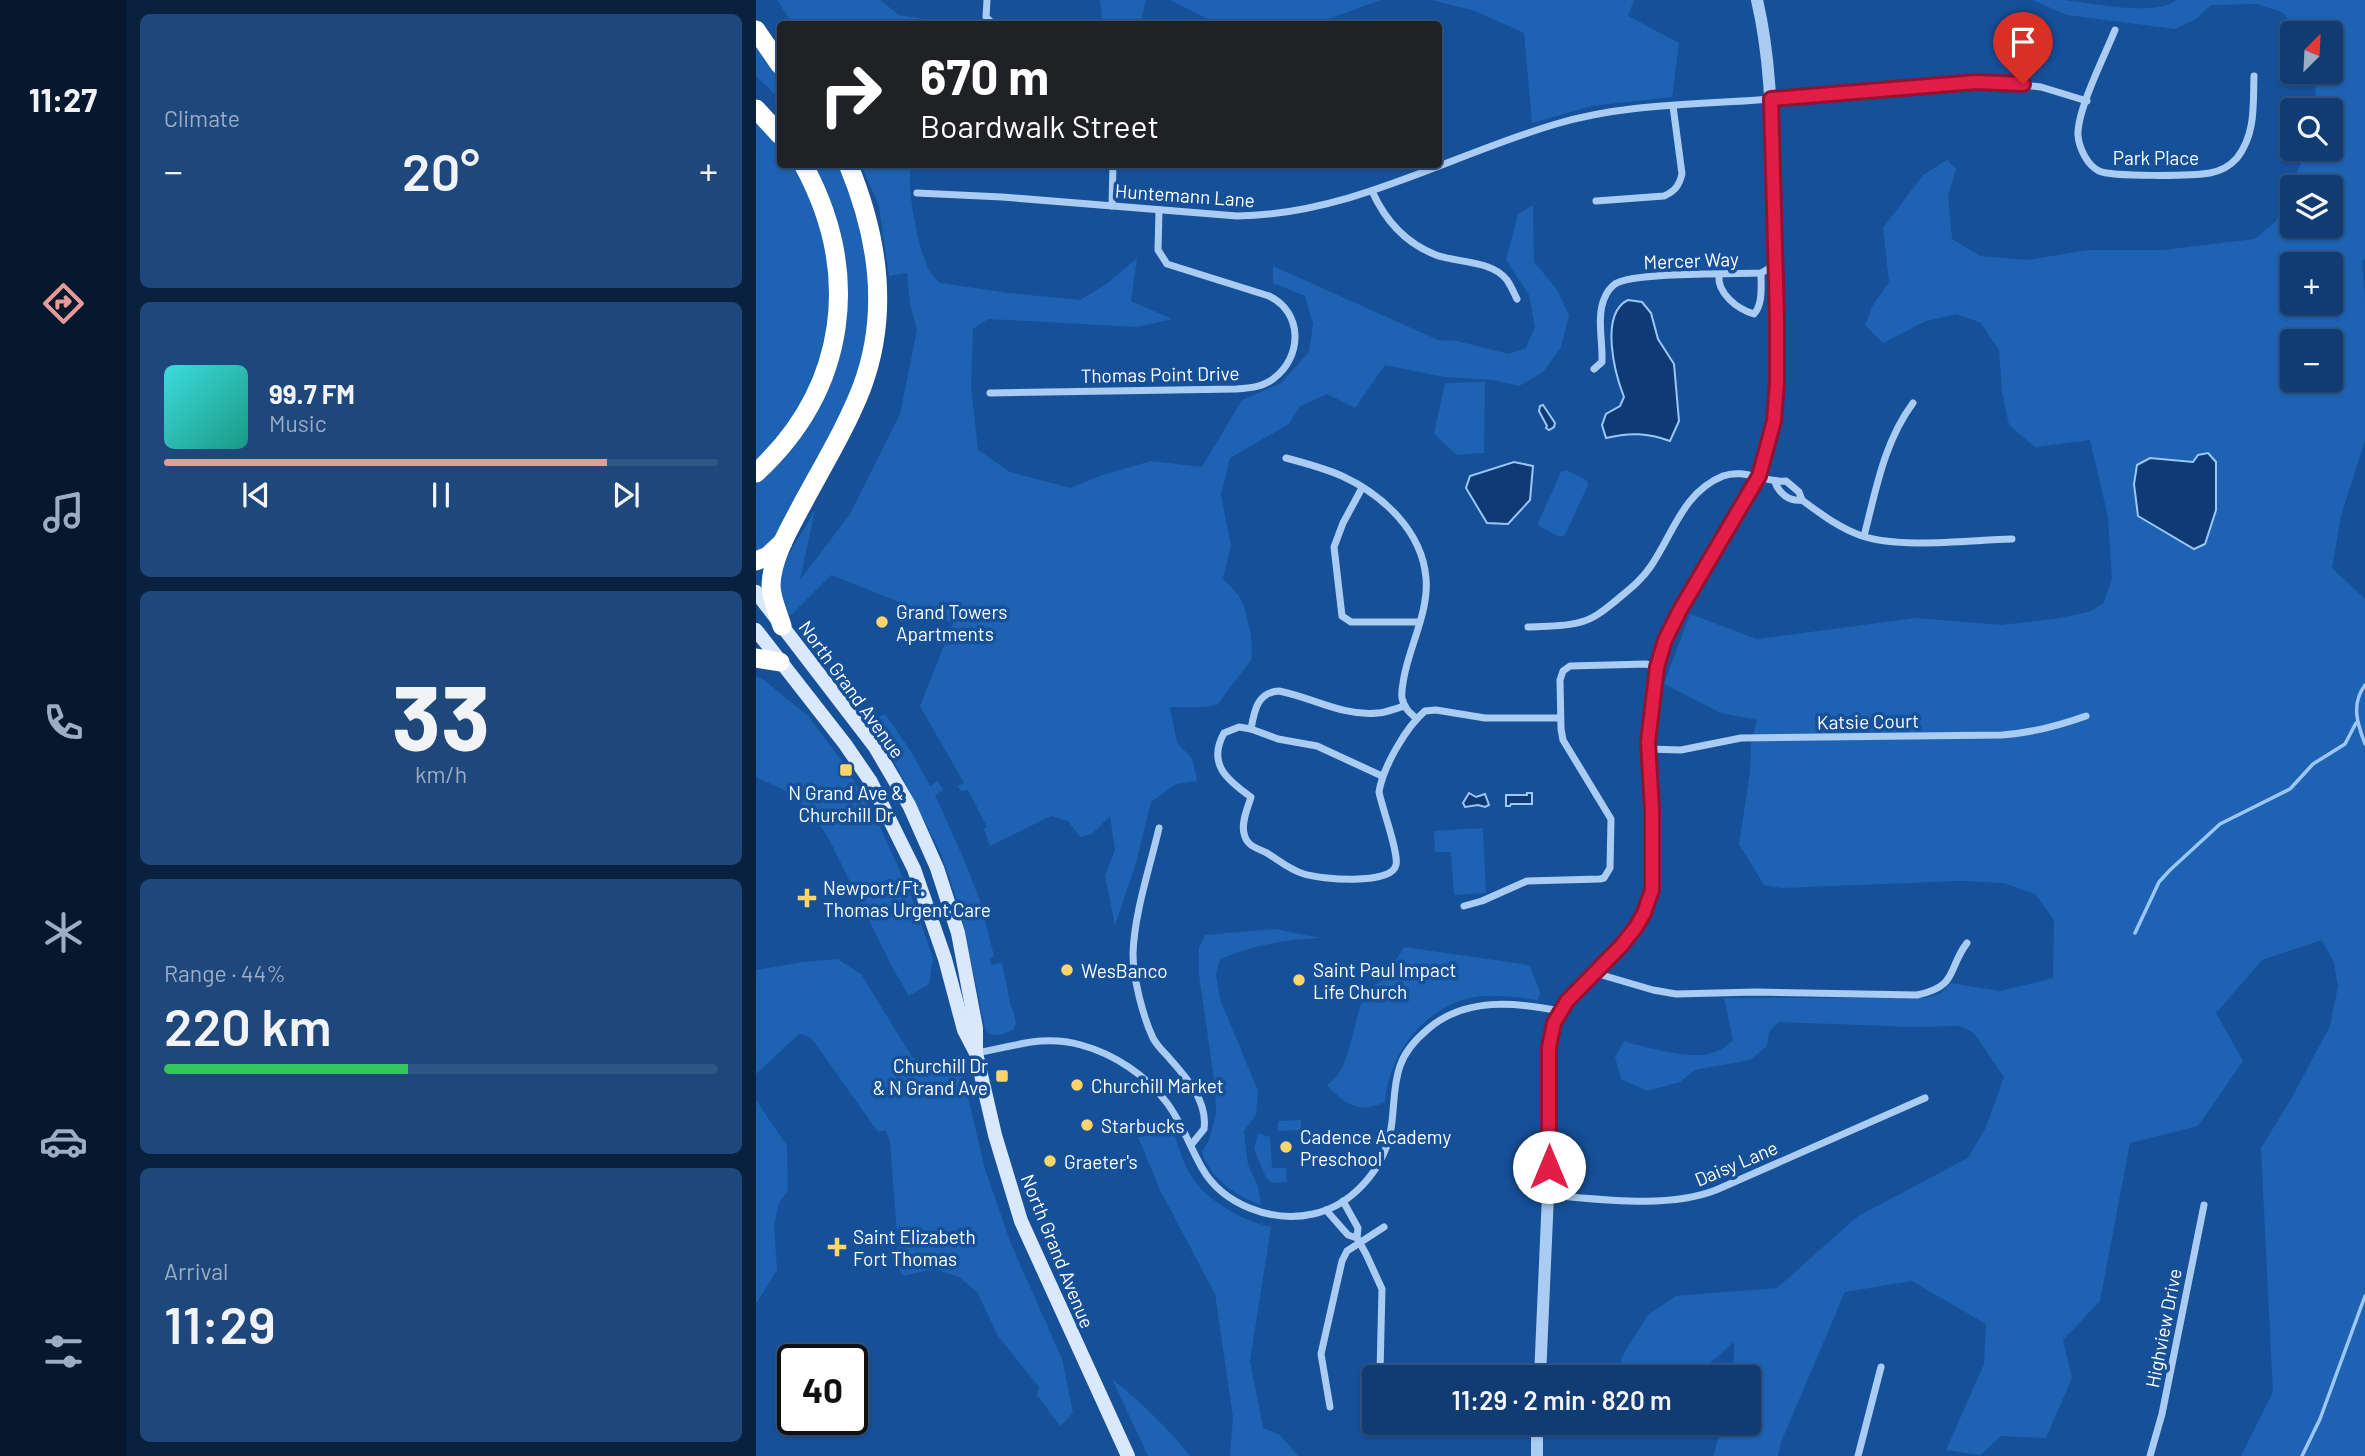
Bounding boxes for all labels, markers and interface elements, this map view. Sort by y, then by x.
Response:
pin [1993,12.0,2053,84]
north arrow [2280,21,2343,84]
map controls [2280,21,2343,392]
icon: arrive [2004,23,2042,61]
text: 670 m [920,46,1049,105]
icon: right [805,49,896,140]
text: 11:27 [29,80,97,118]
button: search [2280,98,2343,161]
text: Climate [164,104,240,132]
text: Boardwalk Street [920,106,1159,144]
text: 20° [402,139,480,201]
street label: Park Place [2113,146,2199,169]
text: − [164,147,183,193]
text: + [699,147,718,193]
button: layers [2280,175,2343,238]
street label: Huntemann Lane [1114,179,1256,211]
street label: Mercer Way [1643,247,1739,273]
button: + [2280,252,2343,315]
icon: directions [39,279,88,328]
button: − [2280,329,2343,392]
street label: Thomas Point Drive [1080,361,1240,387]
text: 99.7 FM [269,378,355,409]
text: Music [269,409,327,437]
icon: previous [237,476,275,514]
icon: pause [422,476,460,514]
icon: next [607,476,645,514]
icon: music [39,488,88,537]
place label: Grand Towers Apartments [896,600,1007,645]
marker: Grand Towers Apartments [874,614,890,630]
street label: North Grand Avenue [794,616,910,762]
text: 33 [392,660,490,769]
icon: phone [39,698,88,747]
street label: Katsie Court [1817,709,1919,733]
text: km/h [415,760,467,788]
marker: N Grand Ave & Churchill Dr [838,762,854,778]
place label: N Grand Ave & Churchill Dr [788,781,904,826]
place label: Newport/Ft. Thomas Urgent Care [823,876,991,921]
marker: Newport/Ft. Thomas Urgent Care [797,888,817,908]
icon: climate [39,908,88,957]
place label: Saint Paul Impact Life Church [1313,958,1456,1003]
text: Range · 44% [164,959,286,987]
place label: WesBanco [1081,959,1168,982]
marker: WesBanco [1059,962,1075,978]
marker: Saint Paul Impact Life Church [1291,972,1307,988]
text: 220 km [164,994,332,1056]
place label: Churchill Dr & N Grand Ave [873,1054,988,1099]
marker: Churchill Dr & N Grand Ave [994,1068,1010,1084]
place label: Churchill Market [1091,1074,1224,1097]
marker: Churchill Market [1069,1077,1085,1093]
place label: Starbucks [1101,1114,1185,1137]
icon: car [39,1117,88,1166]
marker: Starbucks [1079,1117,1095,1133]
place label: Cadence Academy Preschool [1300,1125,1451,1170]
position arrow [1512,1130,1586,1204]
street label: Daisy Lane [1691,1135,1781,1191]
marker: Cadence Academy Preschool [1278,1139,1294,1155]
place label: Graeter's [1064,1150,1138,1173]
marker: Graeter's [1042,1153,1058,1169]
street label: North Grand Avenue [1017,1171,1099,1331]
place label: Saint Elizabeth Fort Thomas [853,1225,976,1270]
marker: Saint Elizabeth Fort Thomas [827,1237,847,1257]
text: Arrival [164,1257,228,1285]
street label: Highview Drive [2140,1266,2186,1390]
text: 11:29 [164,1292,276,1354]
icon: filters [39,1327,88,1376]
speed limit sign: 40 [777,1344,868,1435]
text: 11:29 · 2 min · 820 m [1452,1384,1671,1415]

